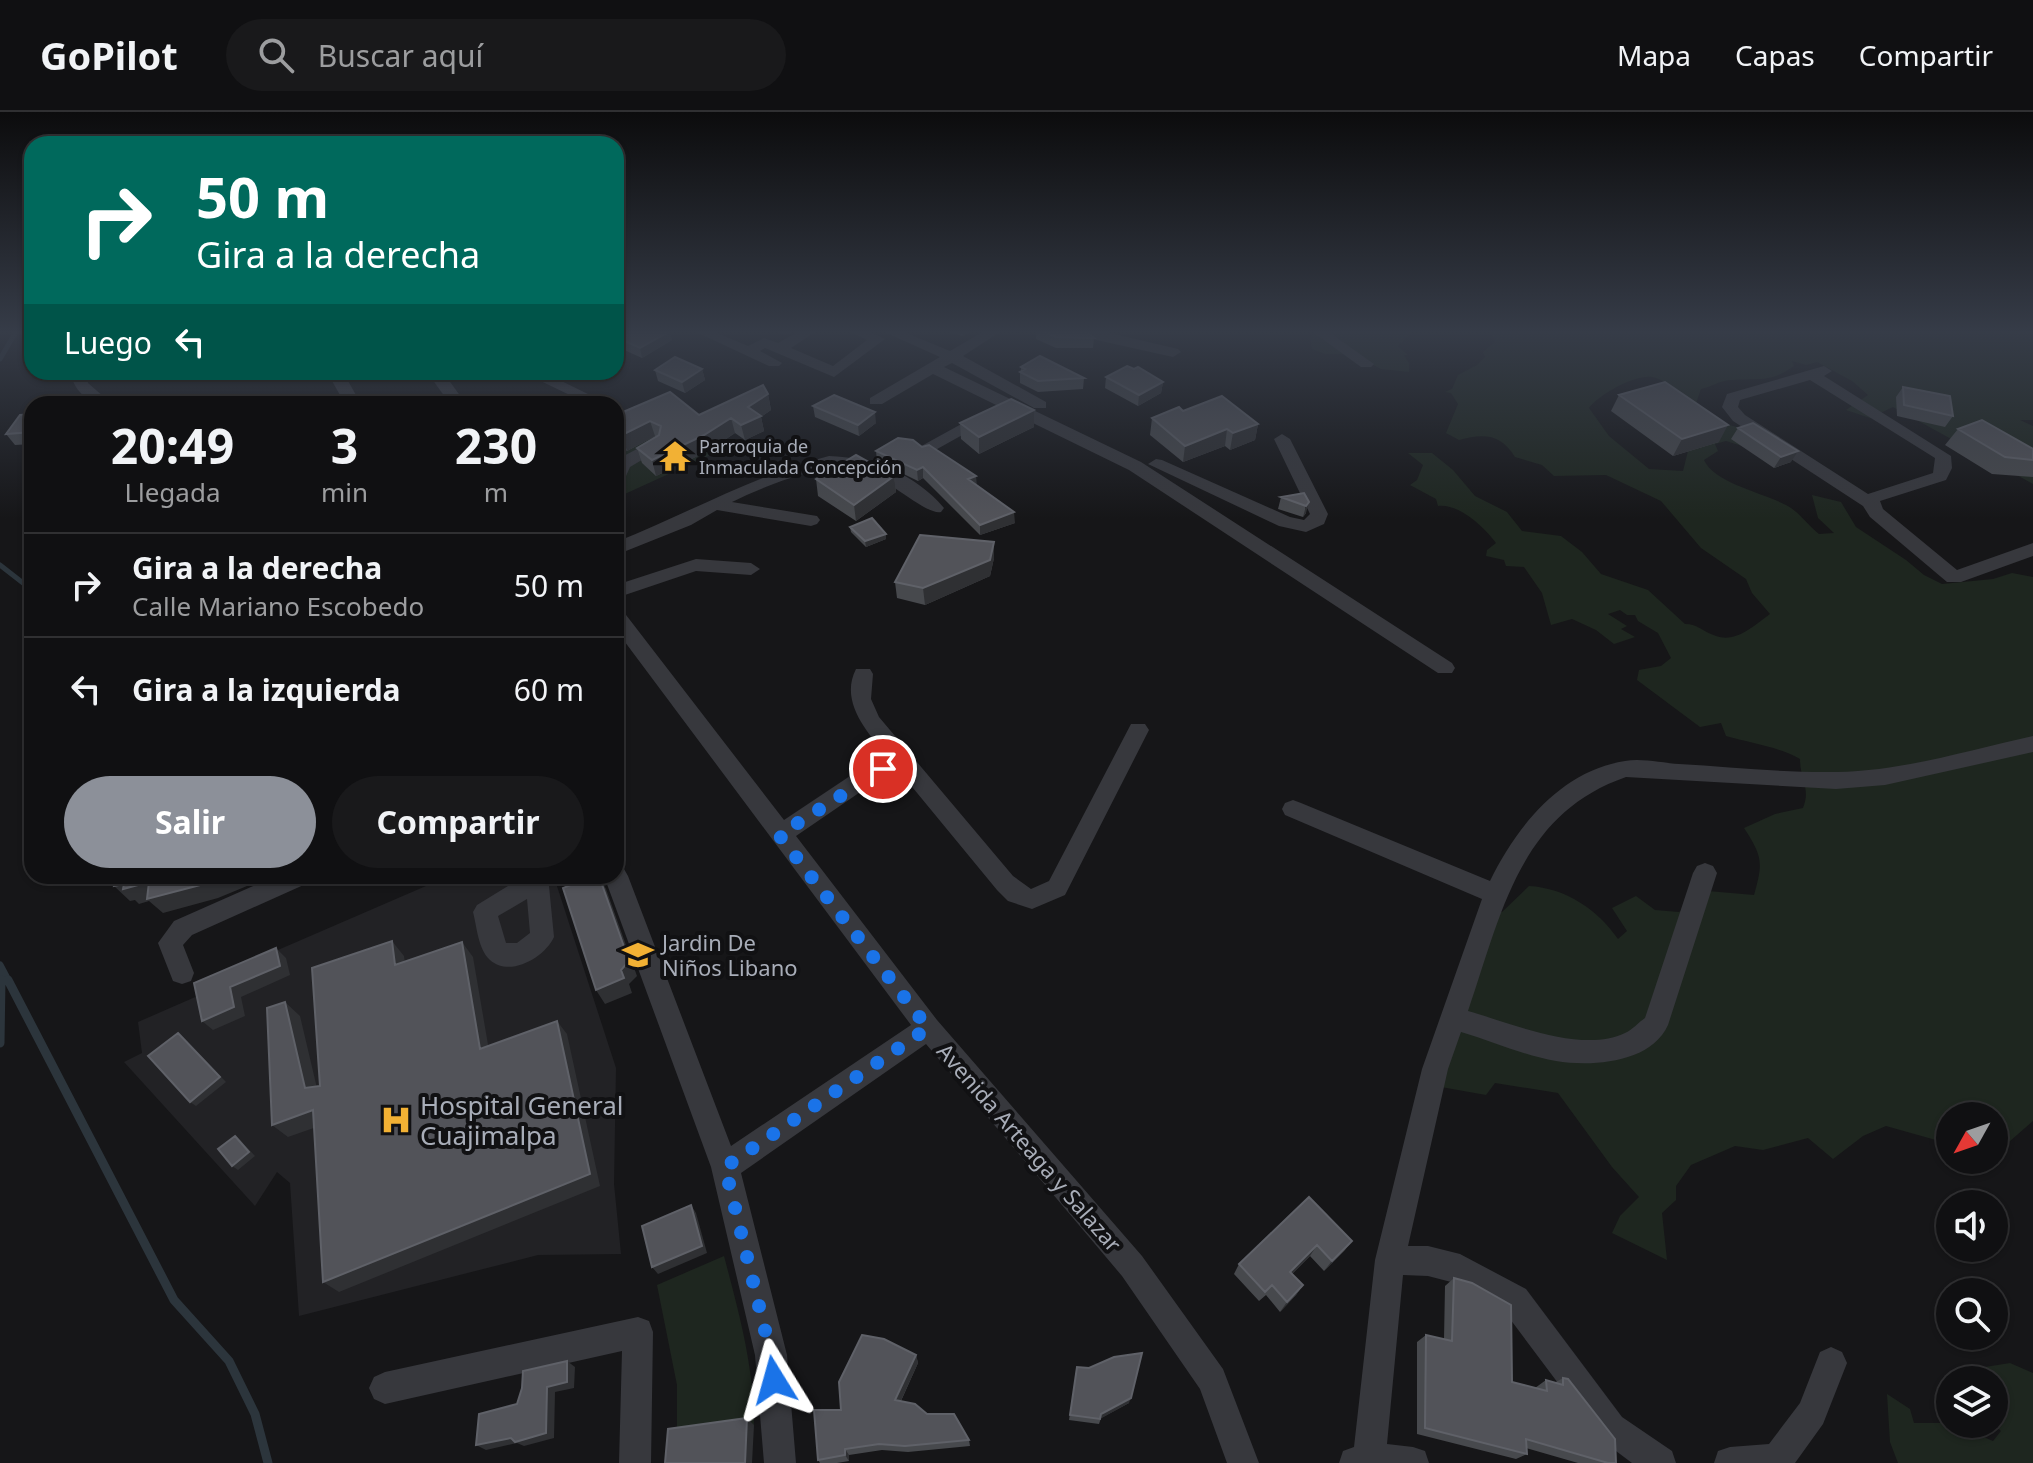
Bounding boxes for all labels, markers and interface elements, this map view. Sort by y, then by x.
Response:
search box [226,19,786,91]
text: GoPilot [40,29,178,81]
icon: search [254,33,298,77]
text: Buscar aquí [318,35,483,76]
text: Mapa [1617,36,1691,74]
text: Capas [1735,36,1815,74]
text: Compartir [1859,36,1993,74]
text: 50 m [196,158,329,234]
icon: right [64,168,168,272]
text: Gira a la derecha [196,230,480,279]
icon: left [168,320,212,364]
text: Luego [64,322,152,363]
text: 20:49 [111,413,234,478]
text: 3 [331,413,358,478]
text: 230 [455,413,537,478]
place label: Parroquia de Inmaculada Concepción [699,434,902,479]
temple icon: Parroquia de Inmaculada Concepción [658,439,692,473]
text: Llegada [124,474,221,510]
text: min [321,474,368,510]
text: m [484,474,508,510]
text: Gira a la derecha [132,547,382,588]
icon: right [64,563,108,607]
text: 50 m [514,565,584,606]
text: Calle Mariano Escobedo [132,588,424,624]
icon: left [64,667,108,711]
text: Gira a la izquierda [132,669,401,710]
text: 60 m [514,669,584,710]
pin [849,735,917,803]
icon: arrive [861,747,905,791]
button: Salir [64,776,316,868]
button: Compartir [332,776,584,868]
place label: Jardin De Niños Libano [660,927,798,982]
school or university icon: Jardin De Niños Libano [621,938,655,972]
street label: Avenida Arteaga y Salazar [931,1036,1129,1258]
place label: Hospital General Cuajimalpa [420,1087,623,1153]
north arrow [1936,1102,2008,1174]
map controls [1936,1102,2008,1438]
hospital icon: Hospital General Cuajimalpa [379,1103,413,1137]
button: sound [1936,1190,2008,1262]
button: search [1936,1278,2008,1350]
position arrow [732,1338,816,1422]
button: layers [1936,1366,2008,1438]

